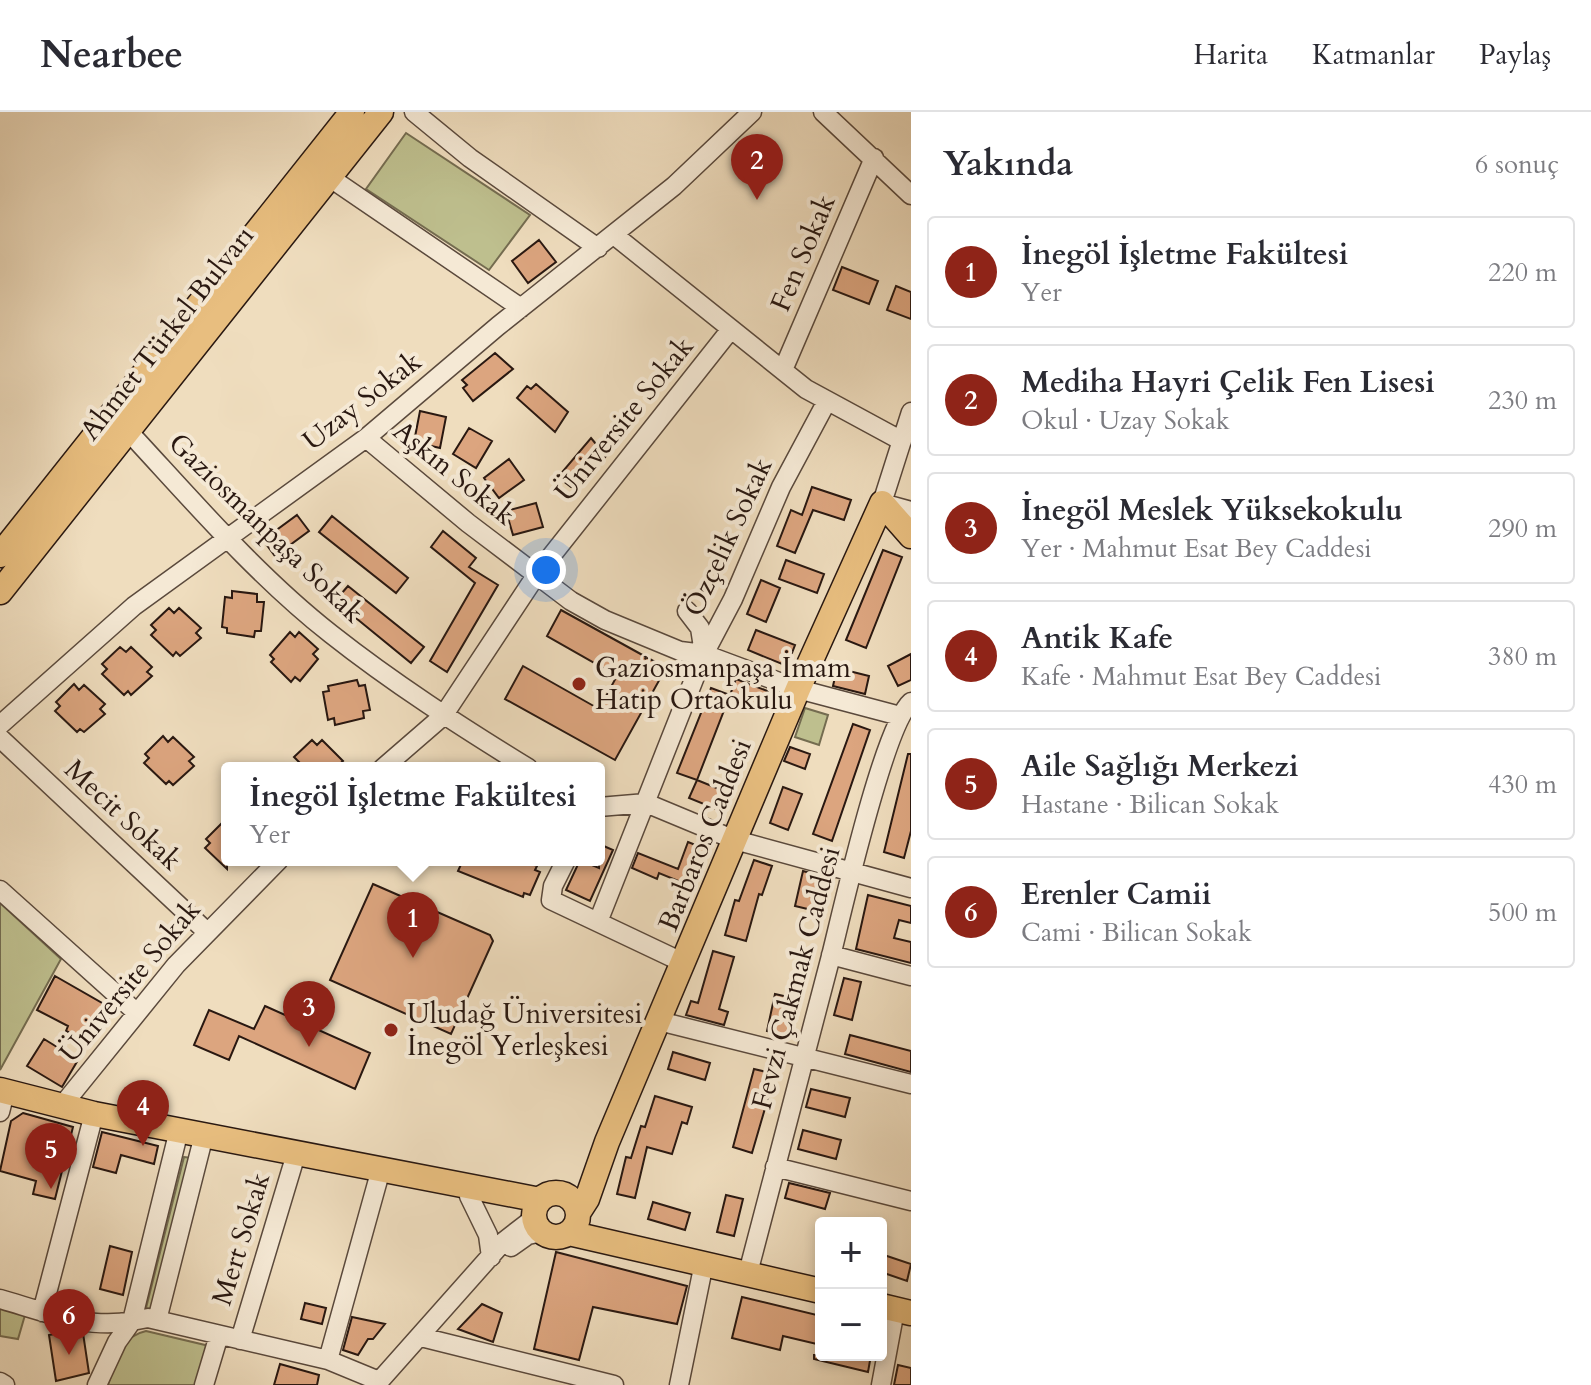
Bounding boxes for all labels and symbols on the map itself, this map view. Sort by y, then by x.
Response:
pin: 2 [731,134,783,200]
street label: Fen Sokak [761,189,845,317]
street label: Ahmet Türkel Bulvarı [71,218,263,448]
street label: Üniversite Sokak [546,329,702,509]
street label: Uzay Sokak [295,343,429,459]
street label: Aşkın Sokak [385,412,523,534]
street label: Gaziosmanpaşa Sokak [160,425,372,631]
street label: Özçelik Sokak [675,452,781,622]
your location [526,550,566,590]
place label: Gaziosmanpaşa İmam Hatip Ortaokulu [595,649,851,719]
marker: Gaziosmanpaşa İmam Hatip Ortaokulu [570,675,588,693]
street label: Barbaros Caddesi [649,733,761,937]
street label: Mecit Sokak [56,751,190,879]
street label: Fevzi Çakmak Caddesi [743,842,849,1114]
street label: Üniversite Sokak [51,892,209,1070]
pin: 1 [387,892,439,958]
pin: 3 [283,981,335,1047]
place label: Uludağ Üniversitesi İnegöl Yerleşkesi [407,995,642,1065]
marker: Uludağ Üniversitesi İnegöl Yerleşkesi [382,1021,400,1039]
pin: 4 [117,1080,169,1146]
pin: 5 [25,1123,77,1189]
street label: Mert Sokak [203,1168,279,1310]
pin: 6 [43,1289,95,1355]

